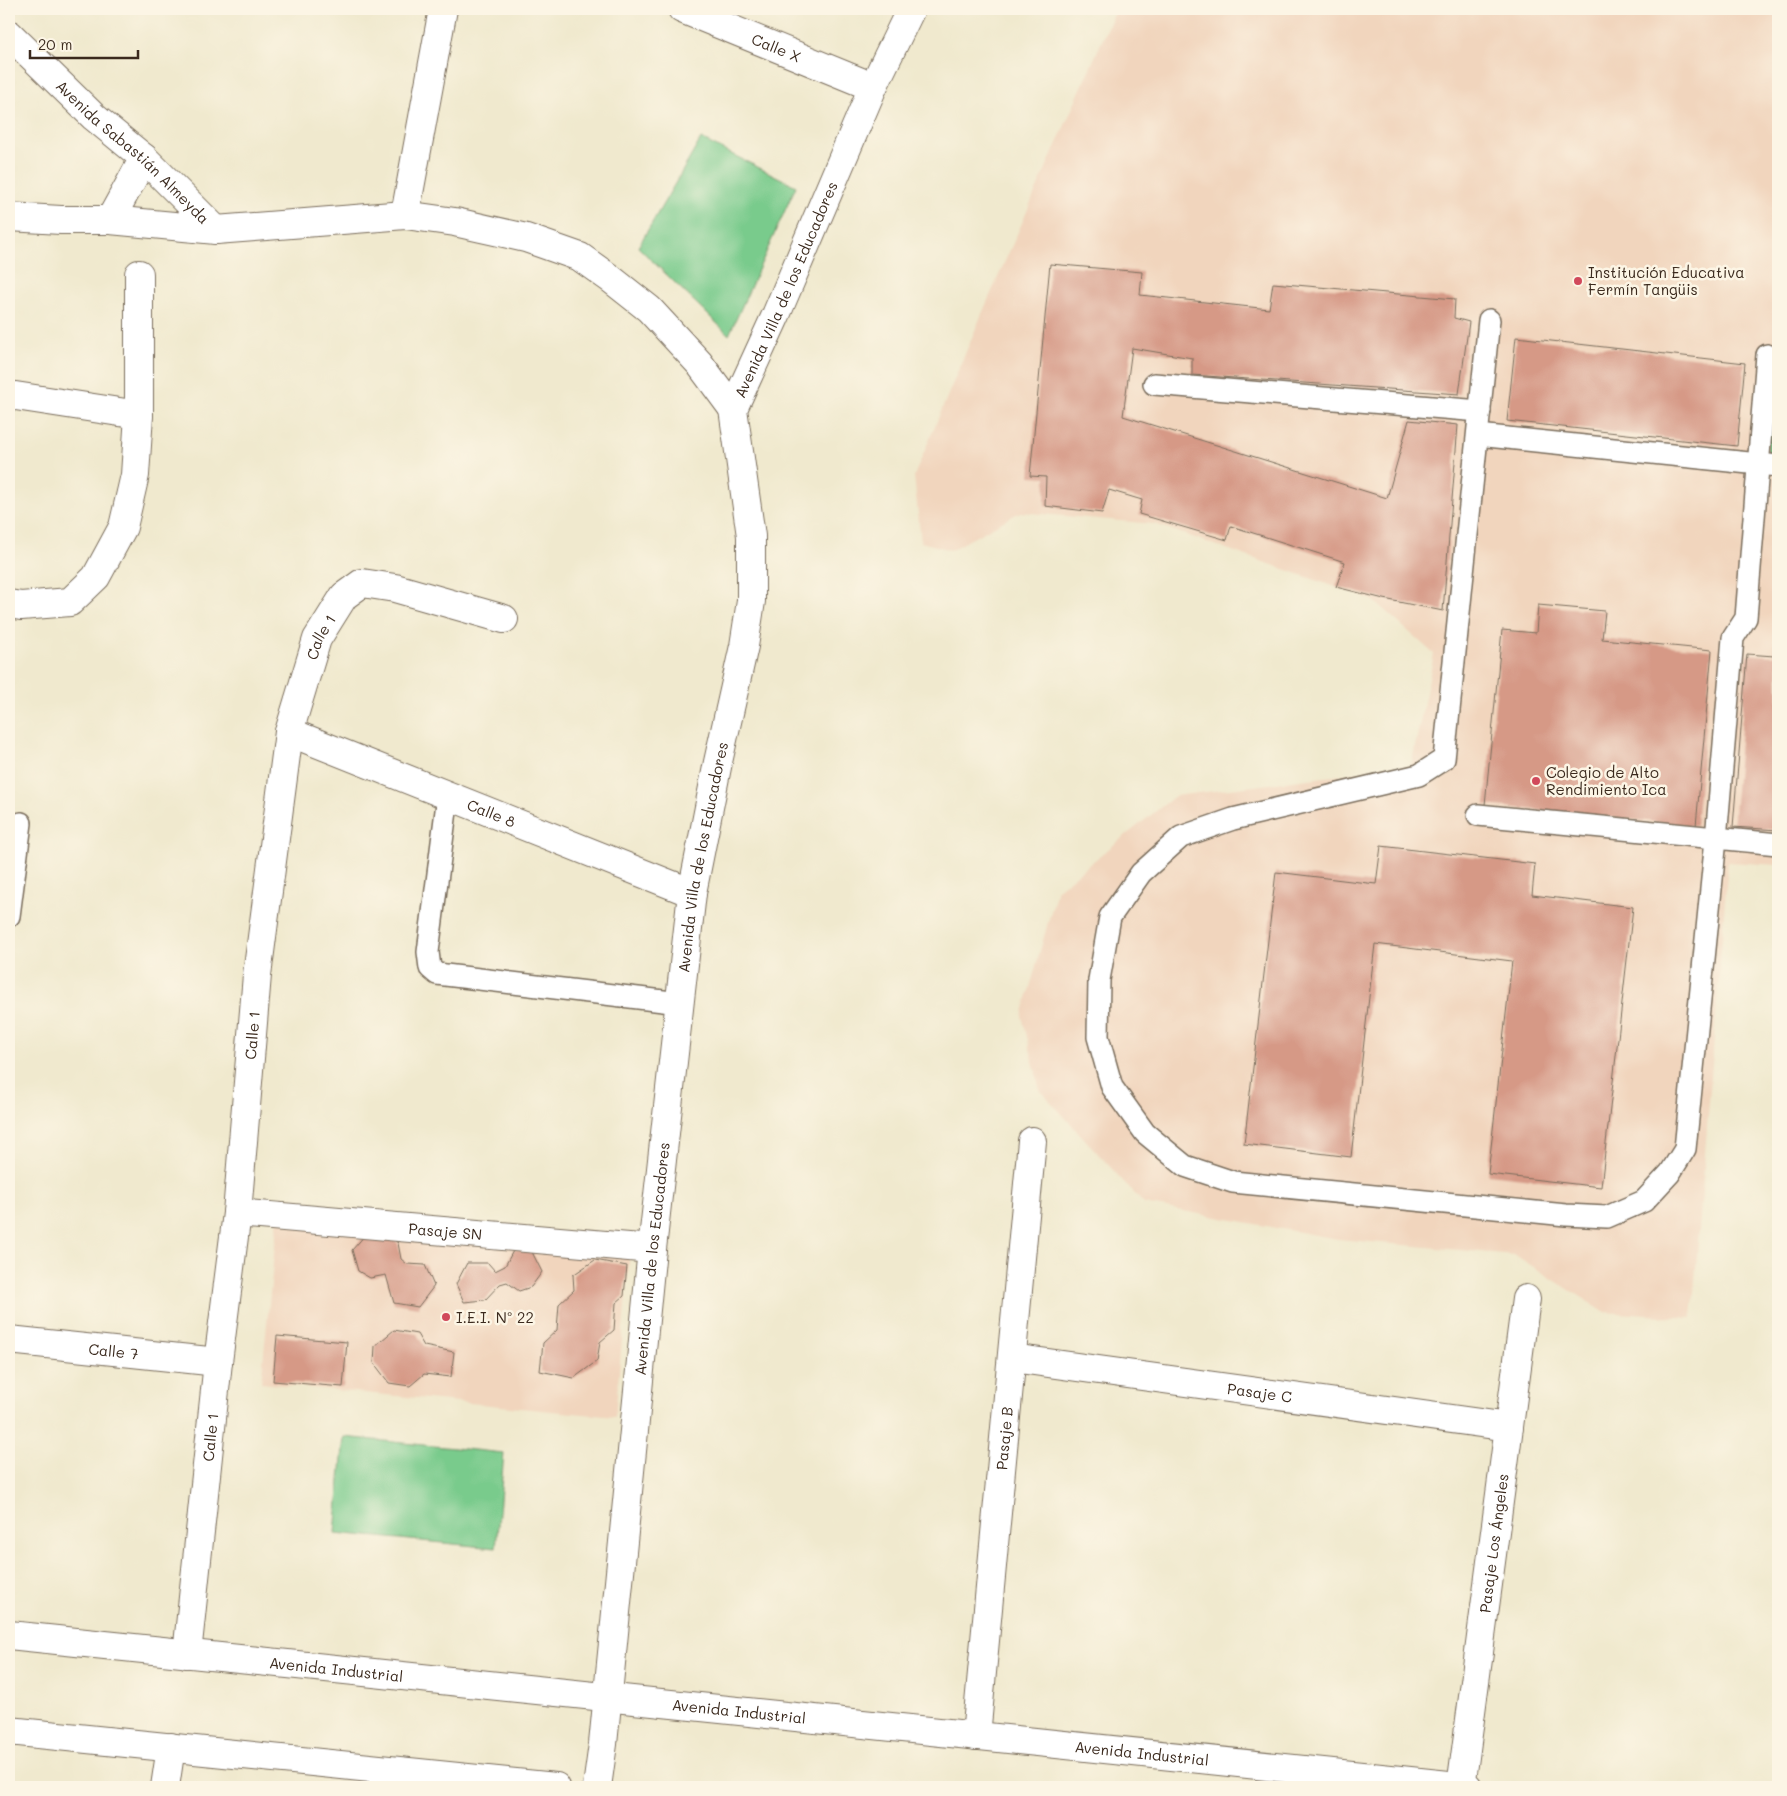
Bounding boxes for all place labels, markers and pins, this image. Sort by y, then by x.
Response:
place label: Institución Educativa Fermín Tangüis [1588,262,1745,299]
marker: Institución Educativa Fermín Tangüis [1572,275,1584,287]
place label: Colegio de Alto Rendimiento Ica [1546,762,1666,799]
marker: Colegio de Alto Rendimiento Ica [1530,775,1542,787]
place label: I.E.I. Nº 22 [456,1307,534,1327]
marker: I.E.I. Nº 22 [440,1311,452,1323]

